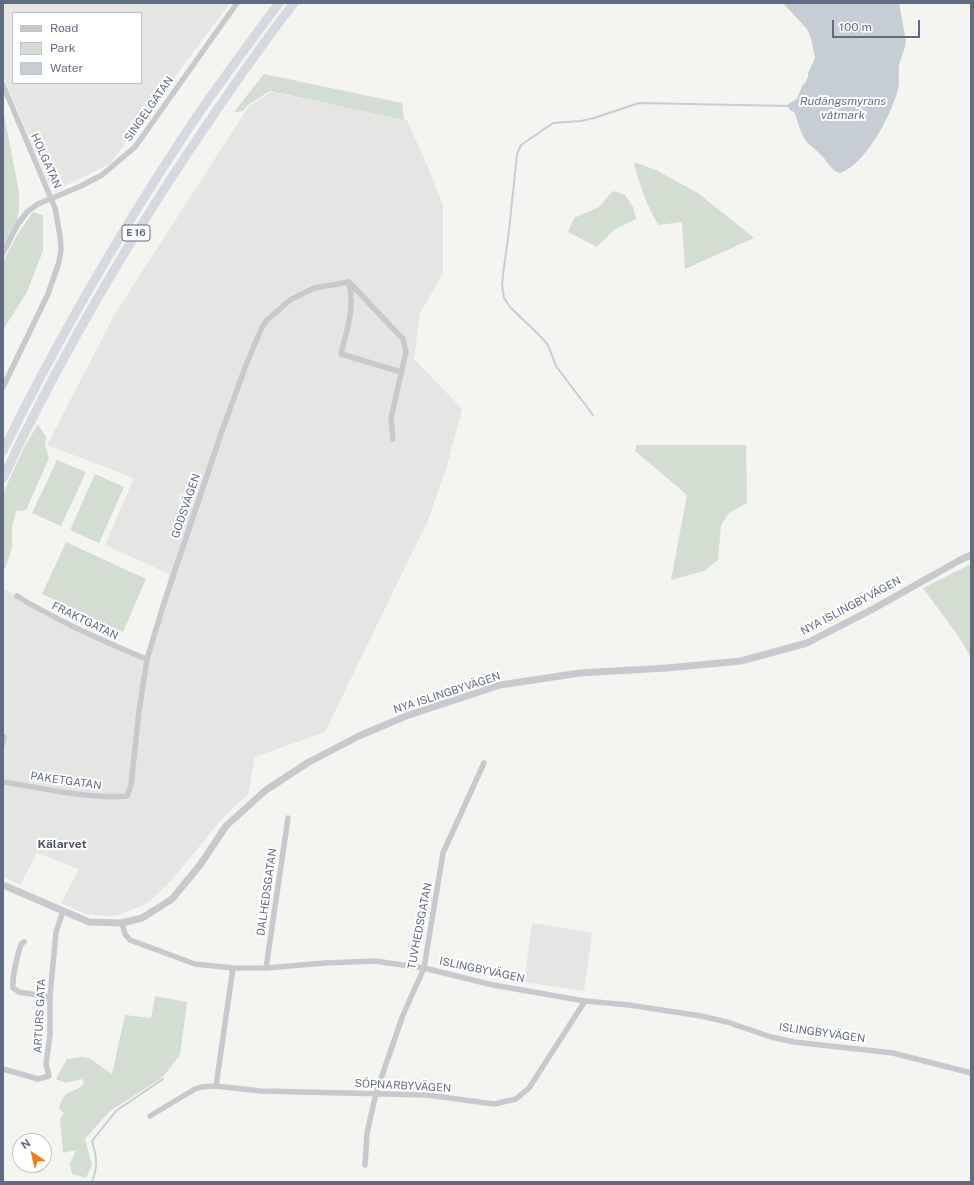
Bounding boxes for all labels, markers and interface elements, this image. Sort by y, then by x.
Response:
legend [12,12,142,84]
scale bar [834,12,922,38]
text: 100 m [839,20,872,34]
text: Road [50,21,78,35]
text: Park [50,41,76,55]
text: Water [50,61,83,75]
street label: SINGELGATAN [122,74,176,144]
water label: Rudängsmyrans våtmark [800,94,886,122]
street label: HOLGATAN [28,131,64,191]
road number: E 16 [122,225,150,241]
street label: GODSVÄGEN [169,472,203,540]
street label: NYA ISLINGBYVÄGEN [799,574,903,638]
street label: FRAKTGATAN [50,599,120,643]
street label: NYA ISLINGBYVÄGEN [392,669,502,717]
street label: PAKETGATAN [30,769,102,793]
district label: Kälarvet [38,837,86,851]
street label: DALHEDSGATAN [254,847,280,937]
street label: TUVHEDSGATAN [405,881,435,971]
street label: ISLINGBYVÄGEN [438,954,526,986]
street label: ARTURS GATA [31,978,49,1054]
street label: ISLINGBYVÄGEN [778,1020,866,1046]
street label: SÖPNARBYVÄGEN [354,1077,452,1095]
north arrow [12,1133,52,1173]
text: N [19,1137,33,1151]

